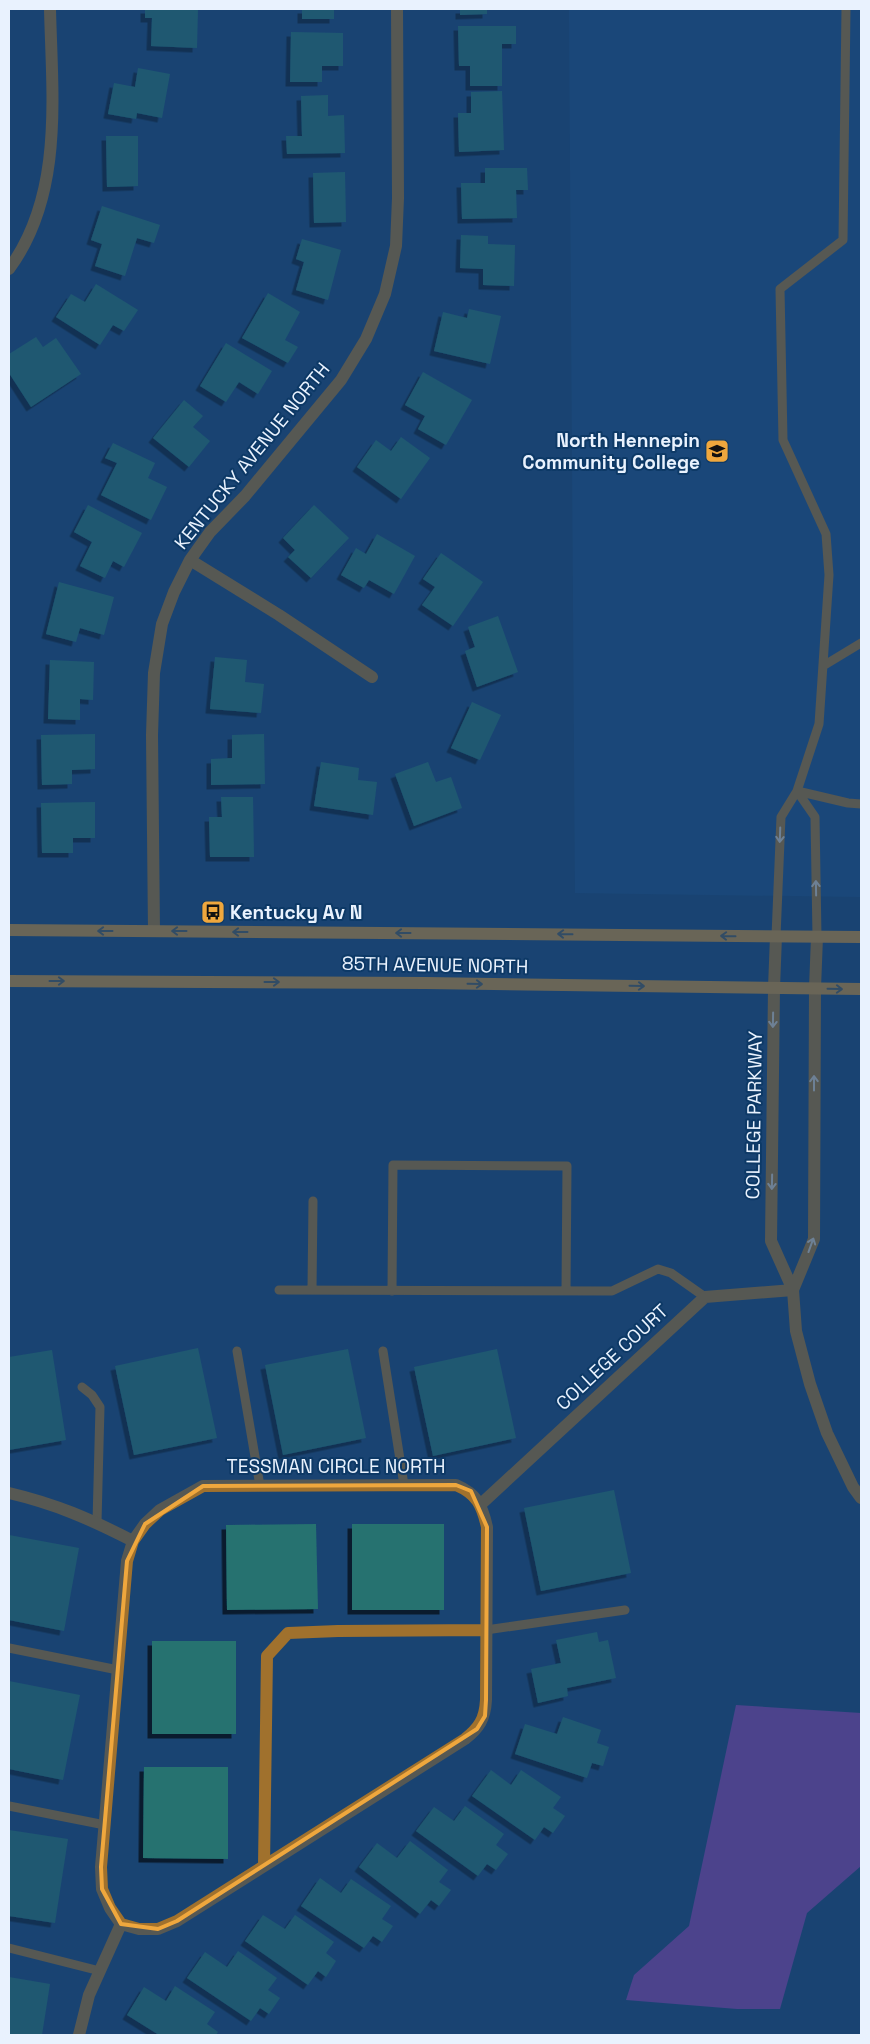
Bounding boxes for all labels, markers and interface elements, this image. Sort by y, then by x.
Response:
street label: KENTUCKY AVENUE NORTH [169,357,335,555]
place label: North Hennepin Community College [522,428,700,475]
school or university icon: North Hennepin Community College [704,438,730,464]
one-way arrow [776,827,785,843]
one-way arrow [811,880,821,896]
bus stop icon: Kentucky Av N [200,899,226,925]
place label: Kentucky Av N [230,900,362,925]
one-way arrow [98,926,114,936]
one-way arrow [171,926,187,936]
one-way arrow [233,927,249,937]
one-way arrow [395,928,412,938]
one-way arrow [557,929,574,939]
one-way arrow [720,931,736,940]
street label: 85TH AVENUE NORTH [342,951,528,979]
one-way arrow [49,976,65,986]
one-way arrow [264,977,280,987]
one-way arrow [466,979,483,989]
one-way arrow [629,981,645,991]
one-way arrow [827,984,843,993]
one-way arrow [768,1012,778,1028]
street label: COLLEGE PARKWAY [740,1030,768,1200]
one-way arrow [809,1076,819,1092]
one-way arrow [767,1174,777,1190]
one-way arrow [807,1238,816,1253]
street label: COLLEGE COURT [550,1298,674,1416]
street label: TESSMAN CIRCLE NORTH [227,1454,445,1479]

